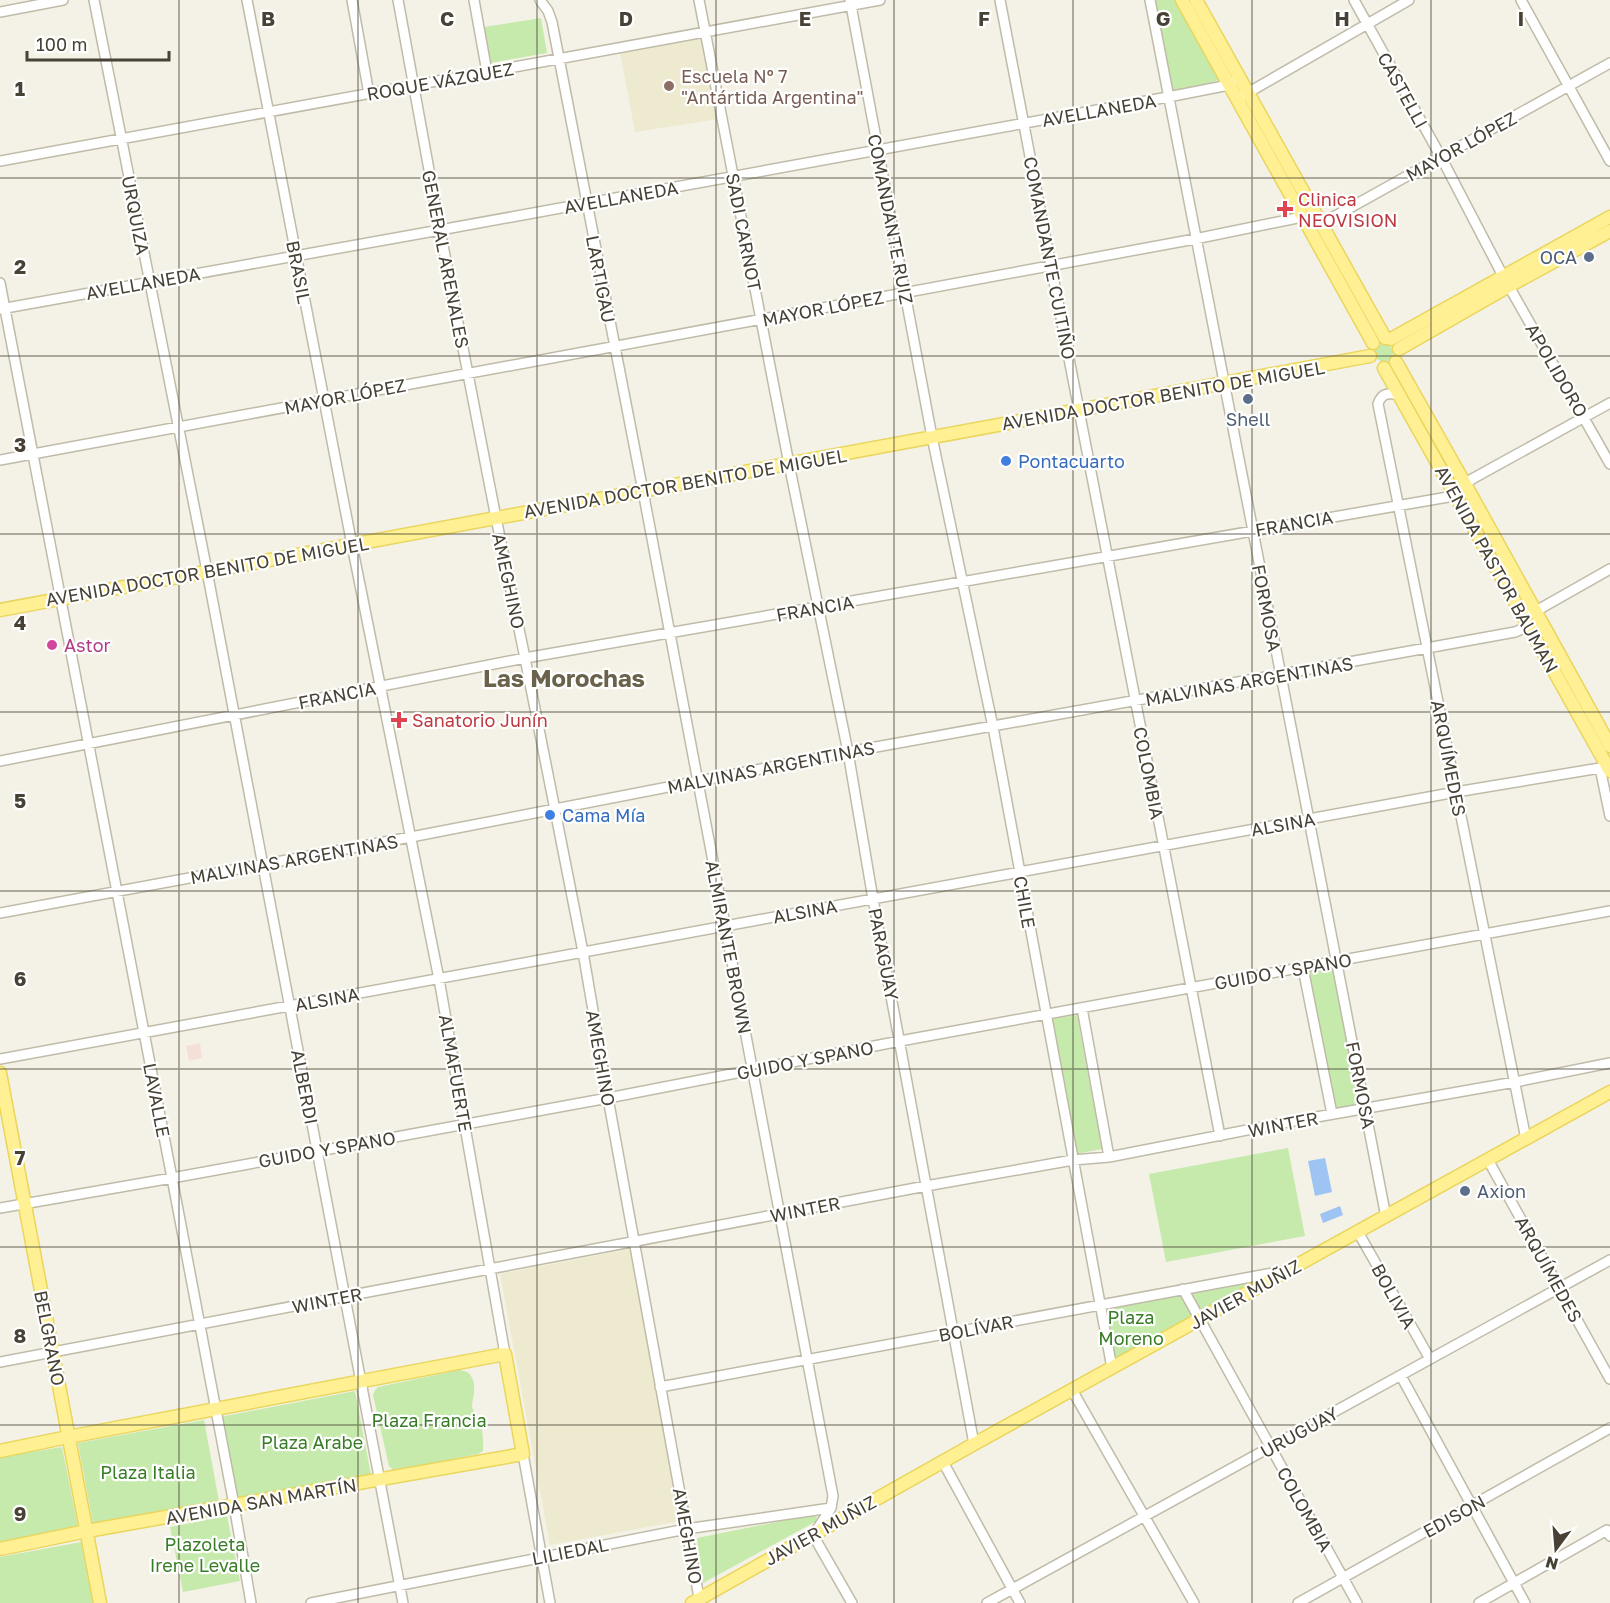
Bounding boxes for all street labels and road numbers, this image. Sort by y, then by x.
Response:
street label: CASTELLI [1373,48,1433,132]
street label: ROQUE VÁZQUEZ [365,57,515,105]
street label: AVELLANEDA [1040,89,1158,131]
street label: MAYOR LÓPEZ [1402,107,1520,185]
street label: COMANDANTE RUIZ [864,132,918,306]
street label: COMANDANTE CUITIÑO [1020,155,1080,361]
street label: GENERAL ARENALES [418,168,474,350]
street label: SADI CARNOT [722,171,766,293]
street label: URQUIZA [118,173,154,257]
street label: AVELLANEDA [562,176,680,218]
street label: LARTIGAU [582,233,620,325]
street label: BRASIL [282,239,316,305]
street label: AVELLANEDA [84,262,202,304]
street label: MAYOR LÓPEZ [760,285,886,331]
street label: APOLIDORO [1521,319,1593,421]
street label: AVENIDA DOCTOR BENITO DE MIGUEL [1000,356,1326,434]
street label: MAYOR LÓPEZ [282,373,408,419]
street label: AVENIDA DOCTOR BENITO DE MIGUEL [522,444,848,522]
street label: AVENIDA PASTOR BAUMAN [1431,462,1563,676]
street label: FRANCIA [1253,505,1335,541]
street label: AMEGHINO [488,531,530,631]
street label: AVENIDA DOCTOR BENITO DE MIGUEL [44,532,370,610]
street label: FORMOSA [1248,563,1286,653]
street label: FRANCIA [774,590,856,626]
street label: MALVINAS ARGENTINAS [1143,652,1355,710]
street label: FRANCIA [296,677,378,713]
street label: ARQUÍMEDES [1427,698,1471,818]
street label: COLOMBIA [1129,725,1169,821]
street label: MALVINAS ARGENTINAS [665,736,877,798]
street label: ALSINA [1249,808,1317,840]
street label: MALVINAS ARGENTINAS [188,830,400,888]
street label: ALMIRANTE BROWN [701,858,757,1036]
street label: CHILE [1010,874,1040,930]
street label: ALSINA [771,895,839,927]
street label: PARAGUAY [864,906,904,1002]
street label: GUIDO Y SPANO [1213,948,1353,994]
street label: ALSINA [293,983,361,1015]
street label: AMEGHINO [582,1008,620,1108]
street label: ALMAFUERTE [435,1013,477,1133]
street label: GUIDO Y SPANO [735,1036,875,1084]
street label: FORMOSA [1342,1040,1380,1130]
street label: ALBERDI [287,1048,323,1126]
street label: LAVALLE [139,1061,175,1139]
street label: WINTER [1246,1106,1320,1142]
street label: GUIDO Y SPANO [257,1126,397,1172]
street label: WINTER [768,1191,842,1227]
street label: ARQUÍMEDES [1511,1212,1587,1326]
street label: JAVIER MUÑIZ [1185,1254,1305,1334]
street label: BOLIVIA [1367,1260,1421,1332]
street label: WINTER [290,1282,364,1318]
street label: BELGRANO [30,1288,70,1388]
street label: BOLÍVAR [937,1310,1015,1346]
street label: URUGUAY [1256,1401,1342,1462]
street label: COLOMBIA [1273,1463,1337,1555]
street label: AVENIDA SAN MARTÍN [164,1473,358,1529]
street label: AMEGHINO [669,1486,707,1586]
street label: JAVIER MUÑIZ [760,1490,880,1570]
street label: EDISON [1419,1490,1489,1542]
street label: LILIEDAL [530,1533,610,1569]

